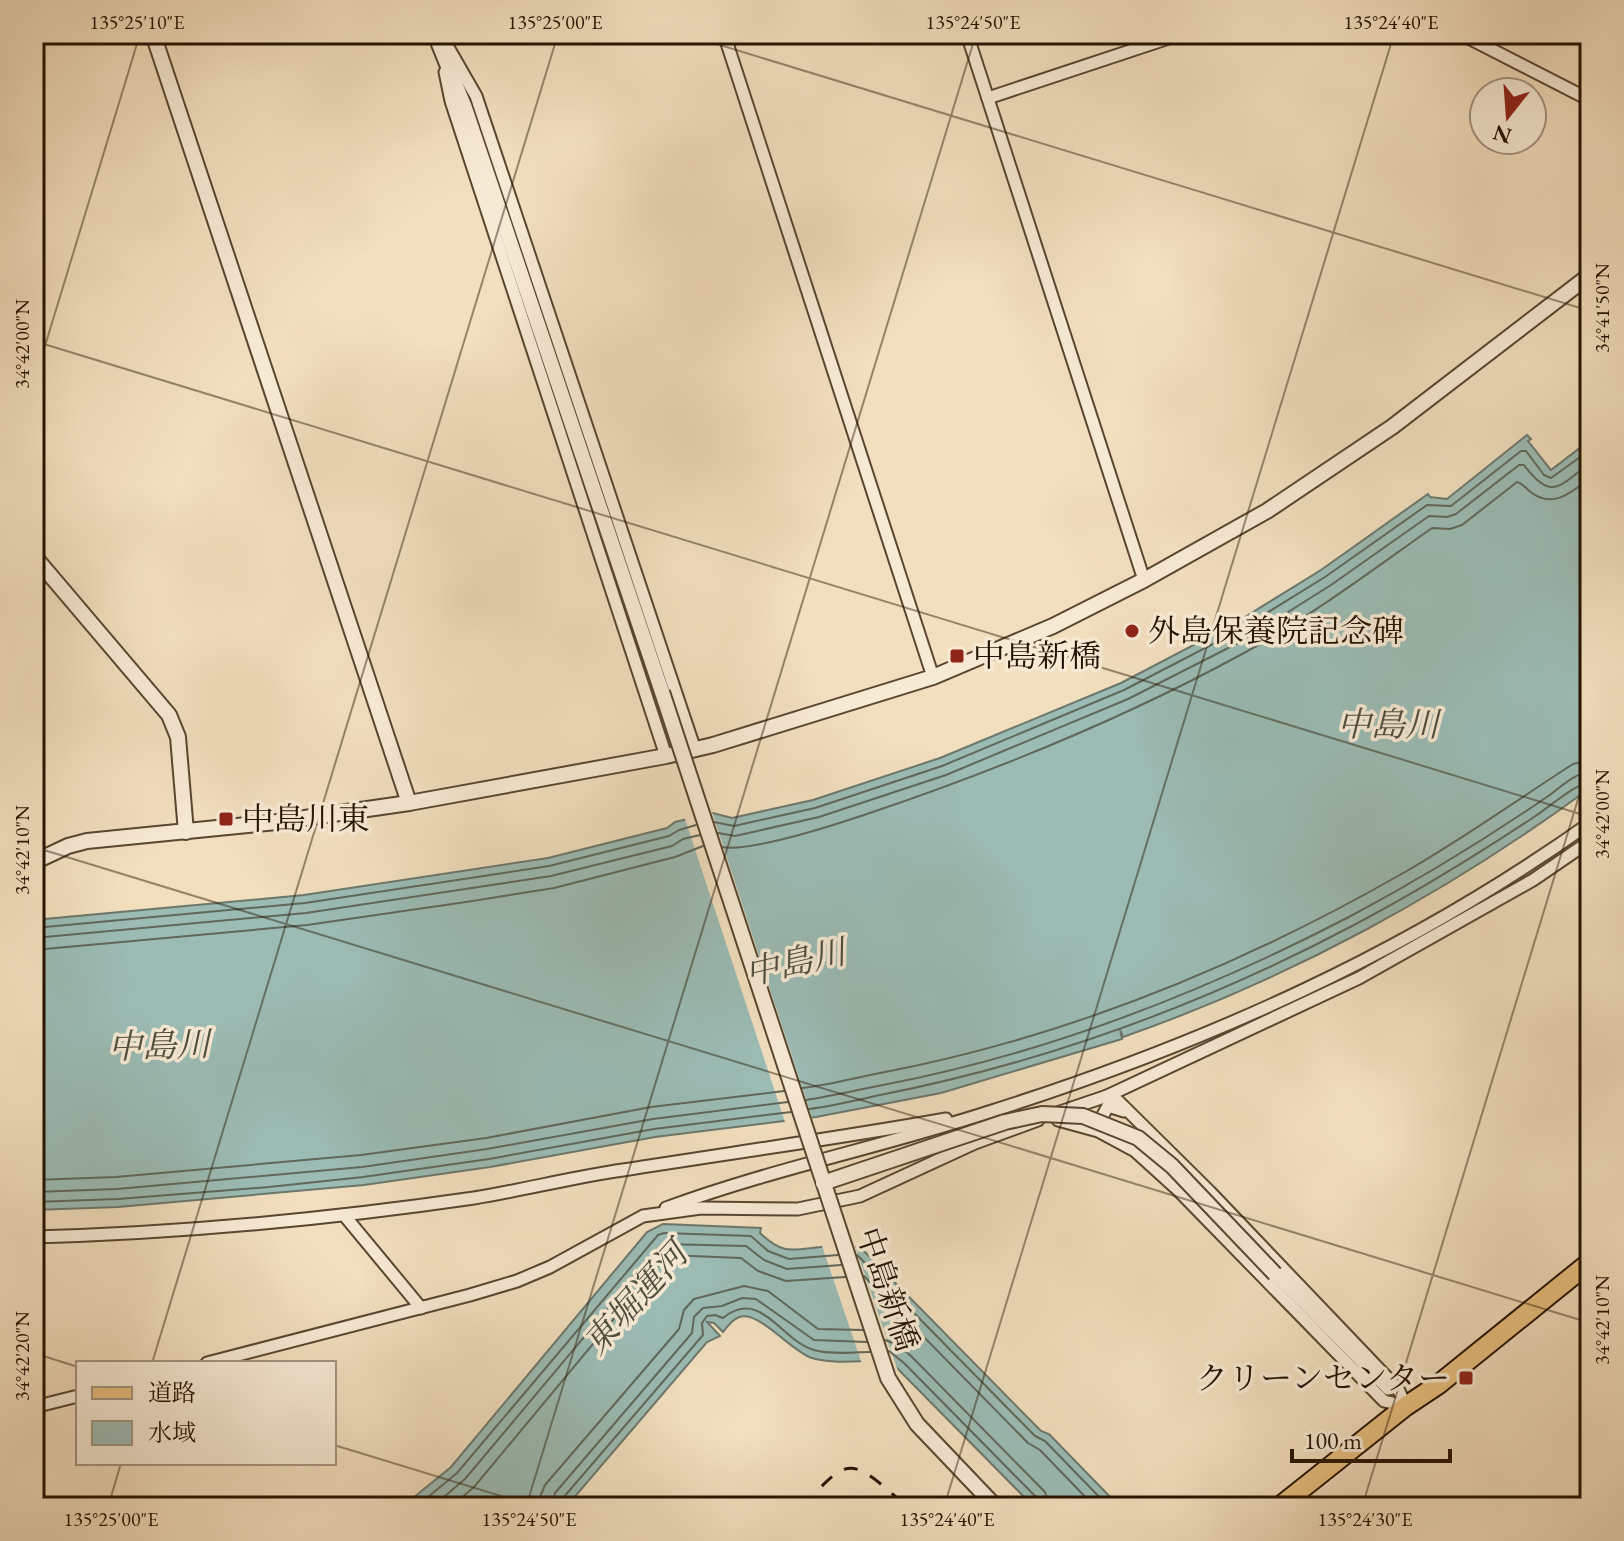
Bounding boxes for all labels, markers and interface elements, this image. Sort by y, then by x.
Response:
text: 135°25'10"E [90,9,184,35]
text: 135°25'00"E [508,9,602,35]
text: 135°24'50"E [926,9,1020,35]
text: 135°24'40"E [1344,9,1438,35]
north arrow [1468,76,1548,156]
text: N [1489,118,1515,151]
text: 34°41'50"N [1589,263,1615,353]
text: 34°42'00"N [9,299,35,389]
place label: 外島保養院記念碑 [1148,610,1404,652]
marker: 外島保養院記念碑 [1123,622,1141,640]
place label: 中島新橋 [973,635,1101,677]
marker: 中島新橋 [948,647,966,665]
water label: 中島川 [1337,702,1443,746]
text: 34°42'00"N [1589,769,1615,859]
place label: 中島川東 [242,798,370,840]
text: 34°42'10"N [9,805,35,895]
marker: 中島川東 [217,810,235,828]
water label: 中島川 [740,928,854,995]
water label: 中島川 [107,1021,215,1069]
street label: 中島新橋 [847,1222,929,1356]
water label: 東堀運河 [573,1228,701,1363]
text: 34°42'10"N [1589,1275,1615,1365]
text: 34°42'20"N [9,1311,35,1401]
place label: クリーンセンター [1196,1357,1450,1399]
legend [76,1361,336,1465]
marker: クリーンセンター [1457,1369,1475,1387]
text: 道路 [148,1377,196,1408]
scale bar [1292,1413,1450,1463]
text: 水域 [148,1417,196,1448]
text: 100 m [1304,1425,1362,1456]
text: 135°25'00"E [64,1506,158,1532]
text: 135°24'50"E [482,1506,576,1532]
text: 135°24'40"E [900,1506,994,1532]
text: 135°24'30"E [1318,1506,1412,1532]

